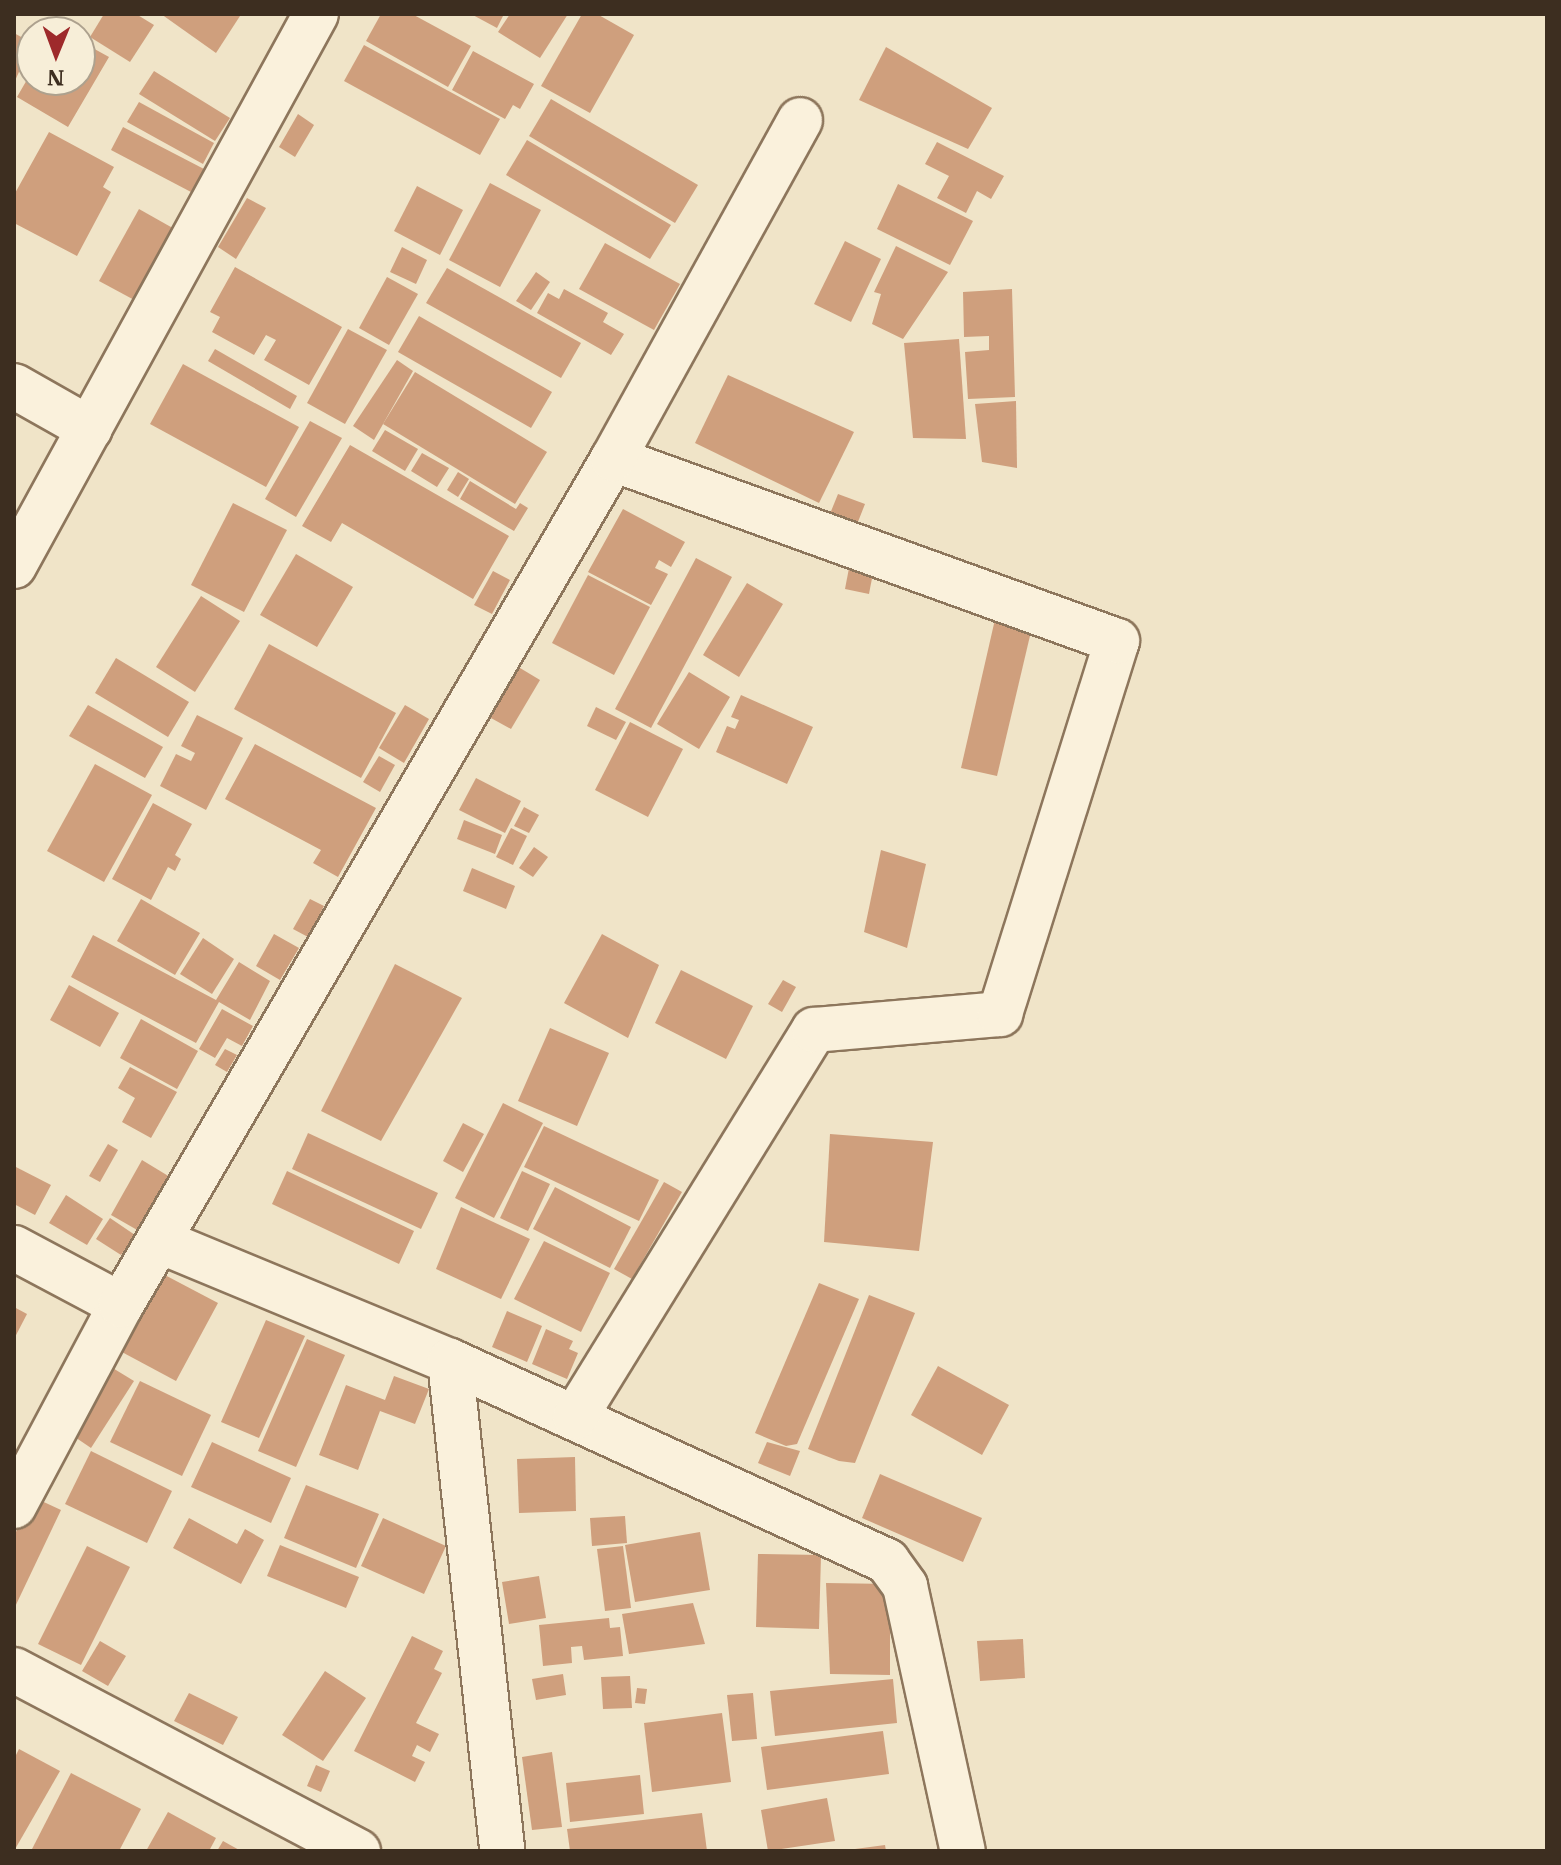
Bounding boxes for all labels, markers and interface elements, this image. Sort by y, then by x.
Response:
north arrow [16,16,96,96]
text: N [47,64,65,93]

